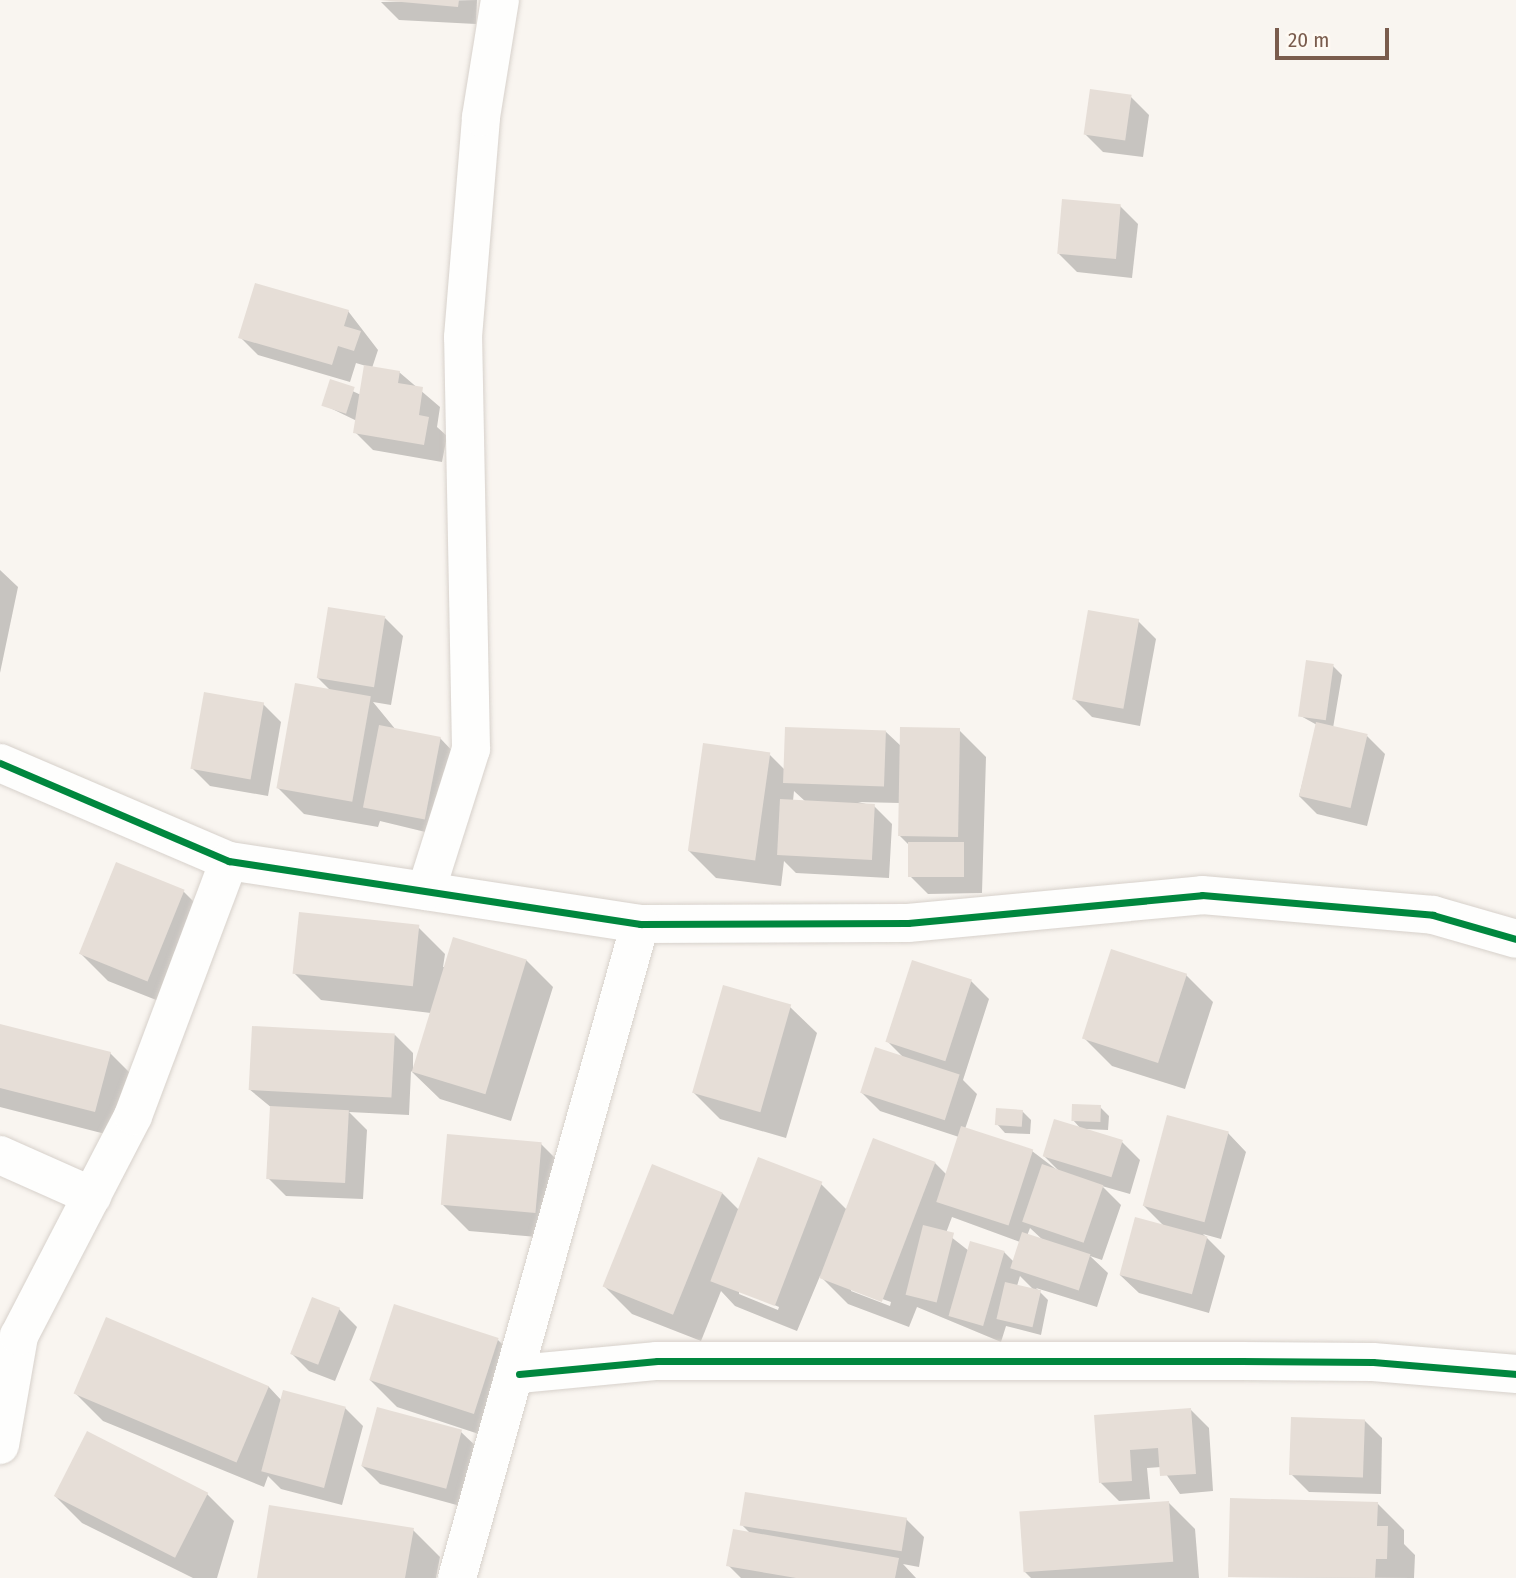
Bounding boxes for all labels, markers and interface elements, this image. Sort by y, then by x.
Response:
scale bar [1278,14,1392,58]
text: 20 m [1288,27,1329,53]

